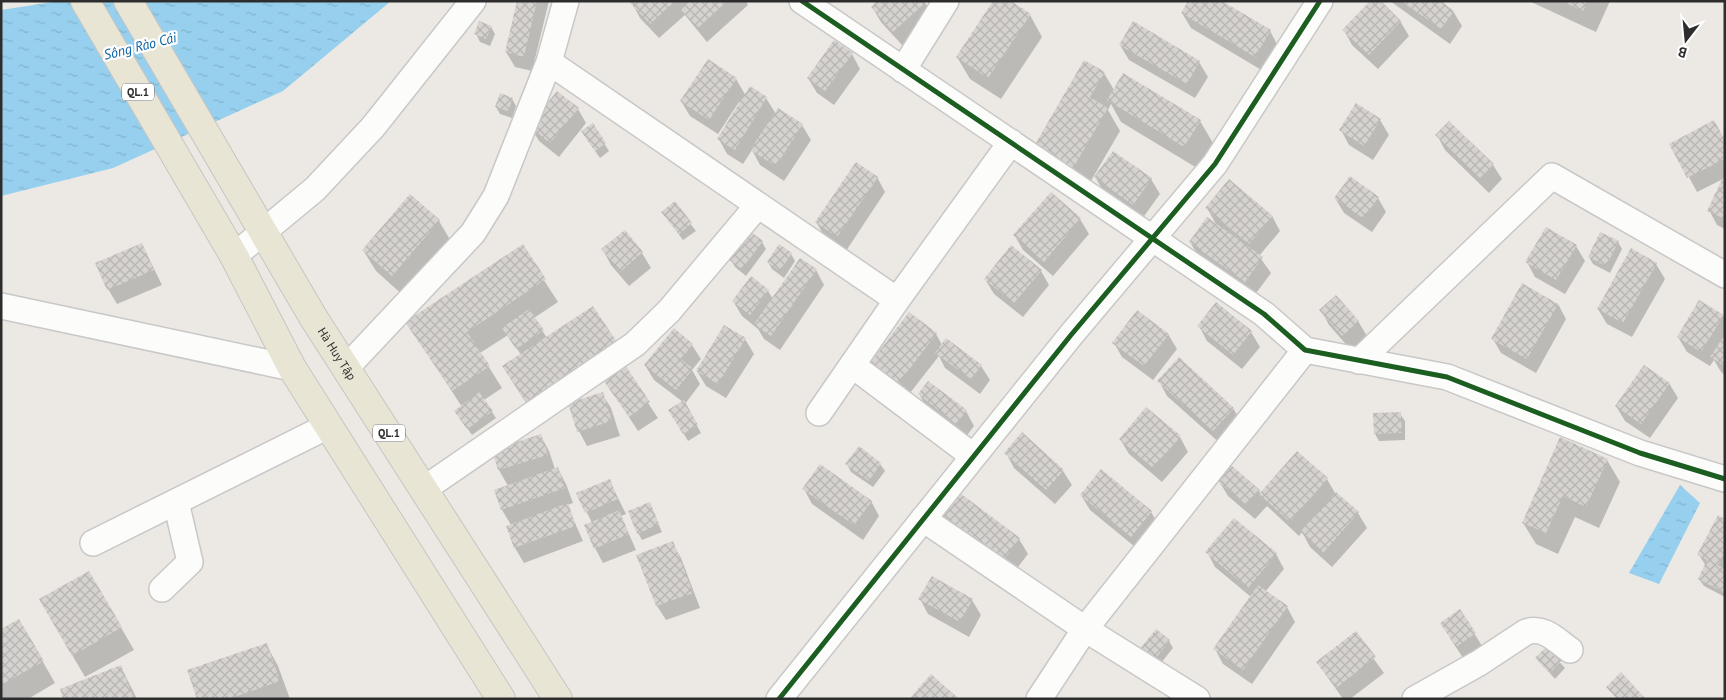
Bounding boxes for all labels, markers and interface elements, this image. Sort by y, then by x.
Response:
north arrow [1661,15,1711,65]
water label: Sông Rào Cái [102,28,179,64]
text: B [1676,43,1689,62]
road number: QL.1 [122,84,154,100]
street label: Hà Huy Tập [315,324,360,383]
road number: QL.1 [373,424,405,442]

